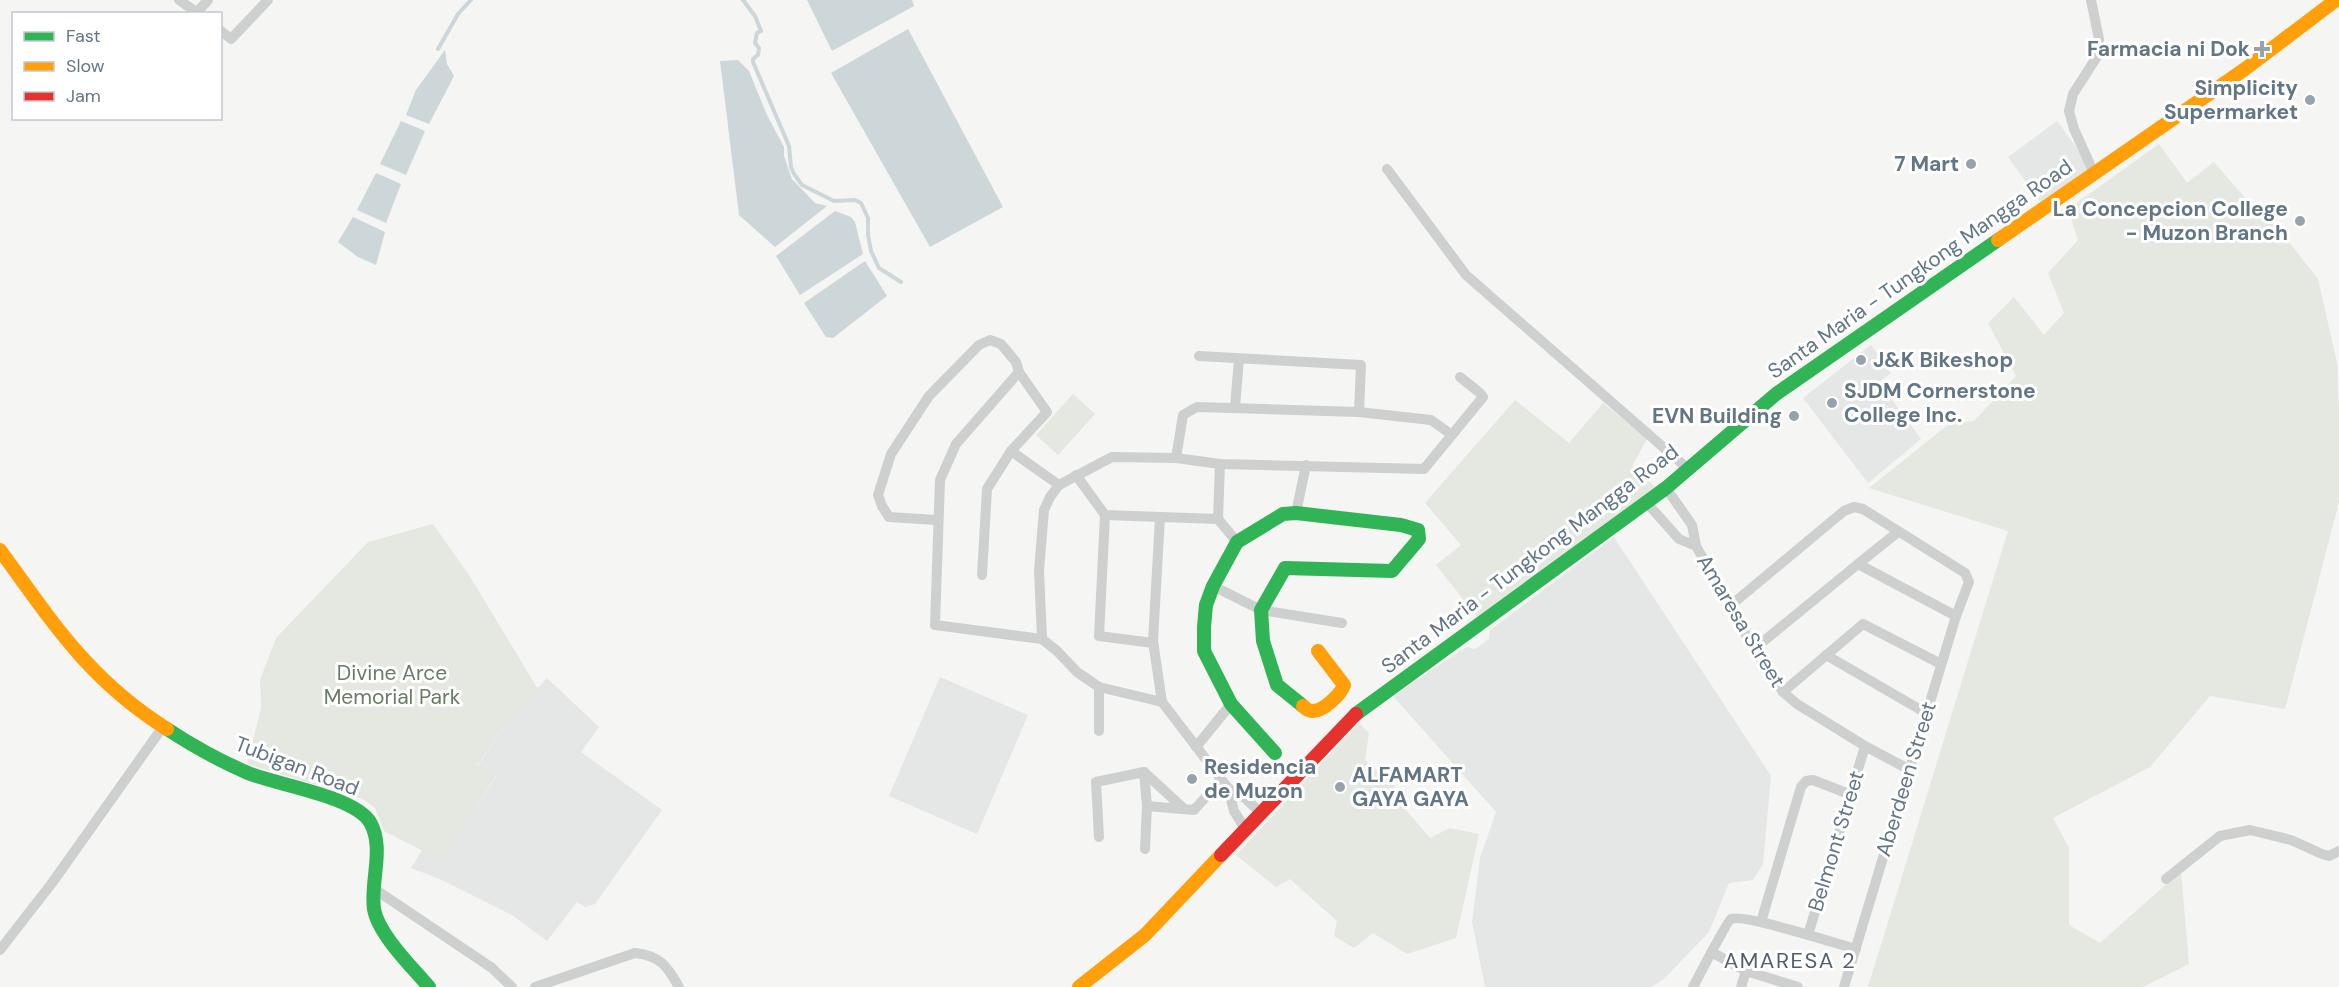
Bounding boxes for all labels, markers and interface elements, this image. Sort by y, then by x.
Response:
legend [12,12,222,120]
text: Fast [66,24,101,48]
place label: Farmacia ni Dok [2087,35,2250,63]
marker: Farmacia ni Dok [2255,42,2269,56]
text: Slow [66,54,105,78]
place label: Simplicity Supermarket [2164,74,2298,126]
text: Jam [66,84,101,108]
marker: Simplicity Supermarket [2303,93,2317,107]
place label: 7 Mart [1894,150,1959,178]
street label: Santa Maria - Tungkong Mangga Road [1762,153,2078,385]
marker: 7 Mart [1964,157,1978,171]
place label: La Concepcion College - Muzon Branch [2053,195,2288,247]
marker: La Concepcion College - Muzon Branch [2293,214,2307,228]
place label: J&K Bikeshop [1873,346,2013,374]
marker: J&K Bikeshop [1854,353,1868,367]
place label: SJDM Cornerstone College Inc. [1844,377,2036,429]
marker: SJDM Cornerstone College Inc. [1825,396,1839,410]
place label: EVN Building [1652,402,1782,430]
marker: EVN Building [1787,409,1801,423]
street label: Santa Maria - Tungkong Mangga Road [1376,438,1684,680]
street label: Amaresa Street [1690,549,1792,693]
park label: Divine Arce Memorial Park [324,659,461,711]
street label: Aberdeen Street [1869,698,1943,860]
street label: Tubigan Road [231,730,363,802]
place label: Residencia de Muzon [1204,753,1316,805]
place label: ALFAMART GAYA GAYA [1352,761,1469,813]
street label: Belmont Street [1801,767,1871,915]
marker: Residencia de Muzon [1185,772,1199,786]
marker: ALFAMART GAYA GAYA [1333,780,1347,794]
district label: AMARESA 2 [1724,946,1856,975]

